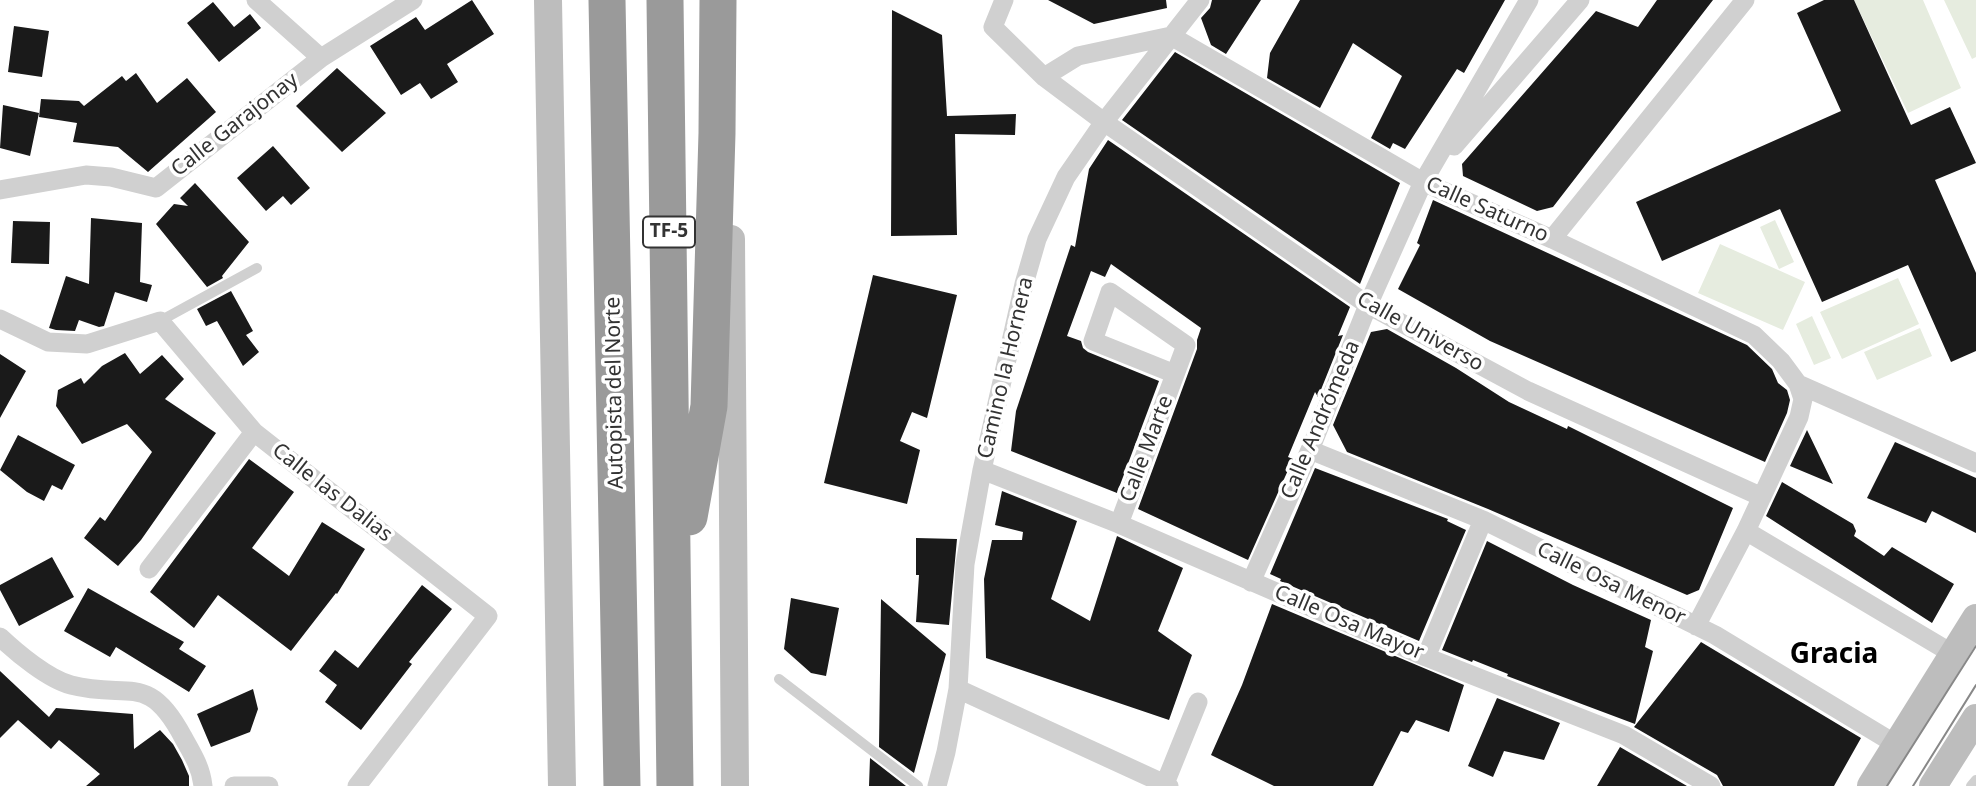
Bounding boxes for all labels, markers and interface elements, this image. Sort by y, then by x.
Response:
street label: Calle Garajonay [167,68,303,182]
street label: Calle Saturno [1422,172,1552,248]
road number: TF-5 [643,216,695,248]
street label: Camino la Hornera [973,275,1039,461]
street label: Calle Universo [1352,287,1488,377]
street label: Autopista del Norte [601,297,629,489]
street label: Calle Andrómeda [1276,337,1366,503]
street label: Calle Marte [1115,392,1179,506]
street label: Calle las Dalias [267,438,397,548]
street label: Calle Osa Menor [1533,537,1689,631]
street label: Calle Osa Mayor [1271,580,1427,666]
district label: Gracia [1790,638,1878,672]

